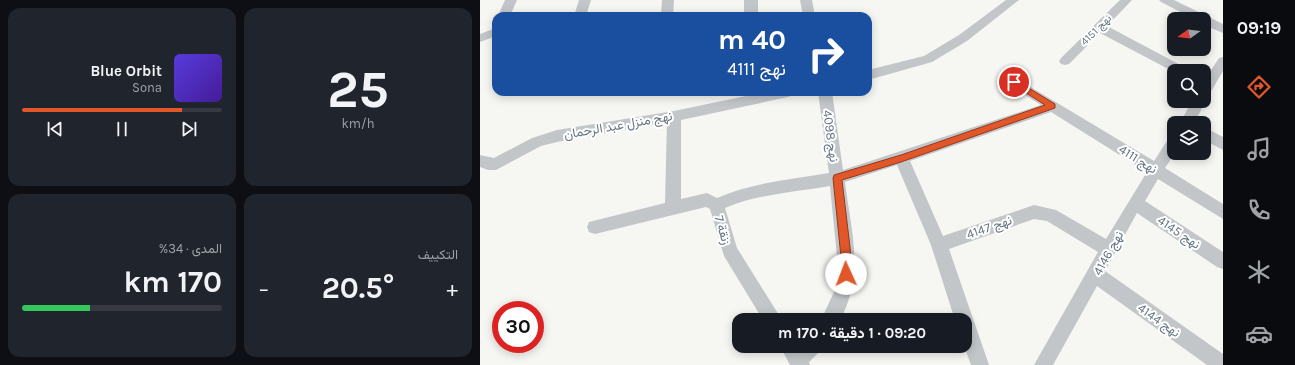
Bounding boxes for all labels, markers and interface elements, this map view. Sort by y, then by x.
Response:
street label: نهج 4151 [1078,12,1115,49]
north arrow [1167,12,1211,56]
map controls [1167,12,1211,160]
text: 09:19 [1237,17,1281,39]
text: 40 m [718,23,786,56]
icon: right [800,28,852,80]
text: نهج 4111 [727,58,786,80]
text: 25 [327,59,389,120]
text: Blue Orbit [90,62,162,80]
button: search [1167,64,1211,108]
pin [997,65,1031,99]
icon: arrive [1003,71,1025,93]
icon: directions [1245,73,1273,101]
text: Sona [132,80,162,95]
street label: نهج منزل عبد الرحمان [563,108,674,144]
street label: نهج 4098 [818,109,842,164]
text: km/h [342,116,374,131]
button: layers [1167,116,1211,160]
icon: previous [44,118,66,140]
icon: pause [111,118,133,140]
icon: next [178,118,200,140]
icon: music [1245,135,1273,163]
street label: نهج 4111 [1115,141,1160,178]
icon: phone [1245,196,1273,224]
street label: نهج 4147 [964,212,1015,244]
street label: نهج 4145 [1154,212,1203,254]
street label: زنقة 7 [711,214,734,247]
street label: نهج 4146 [1090,228,1128,279]
text: المدى · 34% [159,241,222,256]
text: التكييف [418,247,458,262]
position arrow [825,253,867,295]
icon: climate [1245,258,1273,286]
text: 170 km [124,264,222,300]
text: 20.5° [322,270,394,306]
text: − [258,276,270,302]
text: + [446,276,458,302]
street label: نهج 4144 [1134,300,1183,342]
speed limit sign: 30 [492,301,544,353]
icon: car [1245,320,1273,348]
text: 09:20 · 1 دقيقة · 170 m [778,324,926,342]

